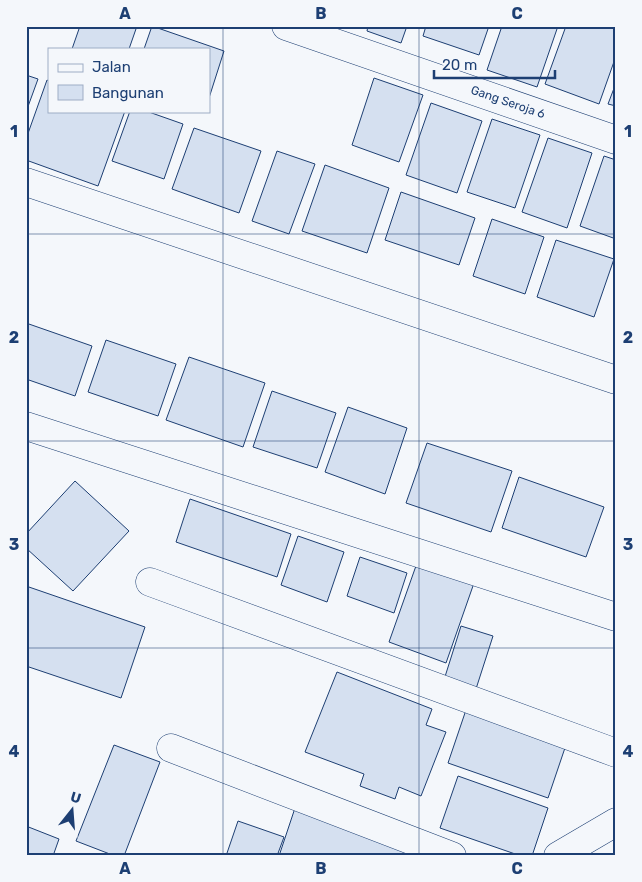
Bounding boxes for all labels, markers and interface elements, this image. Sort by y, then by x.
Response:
text: A [119,4,131,23]
text: B [315,4,327,23]
text: C [511,4,523,23]
legend [48,48,210,112]
scale bar [434,48,556,80]
text: 20 m [442,56,477,74]
text: Jalan [92,58,131,76]
street label: Gang Seroja 6 [469,83,547,121]
text: Bangunan [92,84,164,102]
text: 1 [10,122,18,141]
text: 1 [624,122,632,141]
text: 2 [9,328,19,347]
text: 2 [623,328,633,347]
text: 3 [9,535,19,554]
text: 3 [623,535,633,554]
text: 4 [9,742,20,761]
text: 4 [623,742,634,761]
north arrow [48,784,98,834]
text: U [68,788,83,808]
text: A [119,859,131,878]
text: B [315,859,327,878]
text: C [511,859,523,878]

